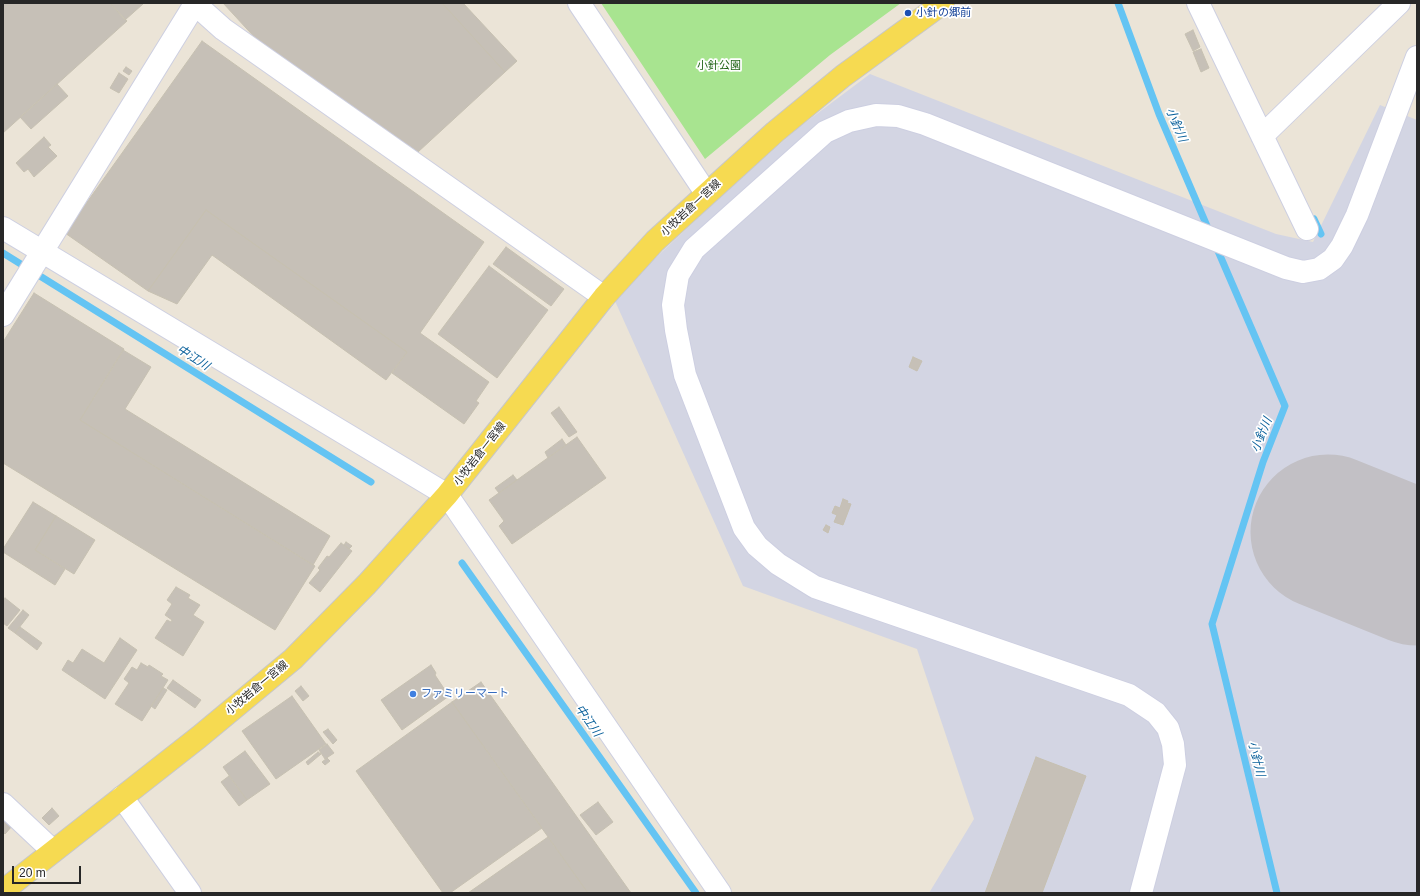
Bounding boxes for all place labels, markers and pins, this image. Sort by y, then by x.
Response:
place label: 小針の郷前 [916,6,971,20]
marker: 小針の郷前 [903,8,913,18]
place label: ファミリーマート [421,687,509,701]
marker: ファミリーマート [408,689,418,699]

